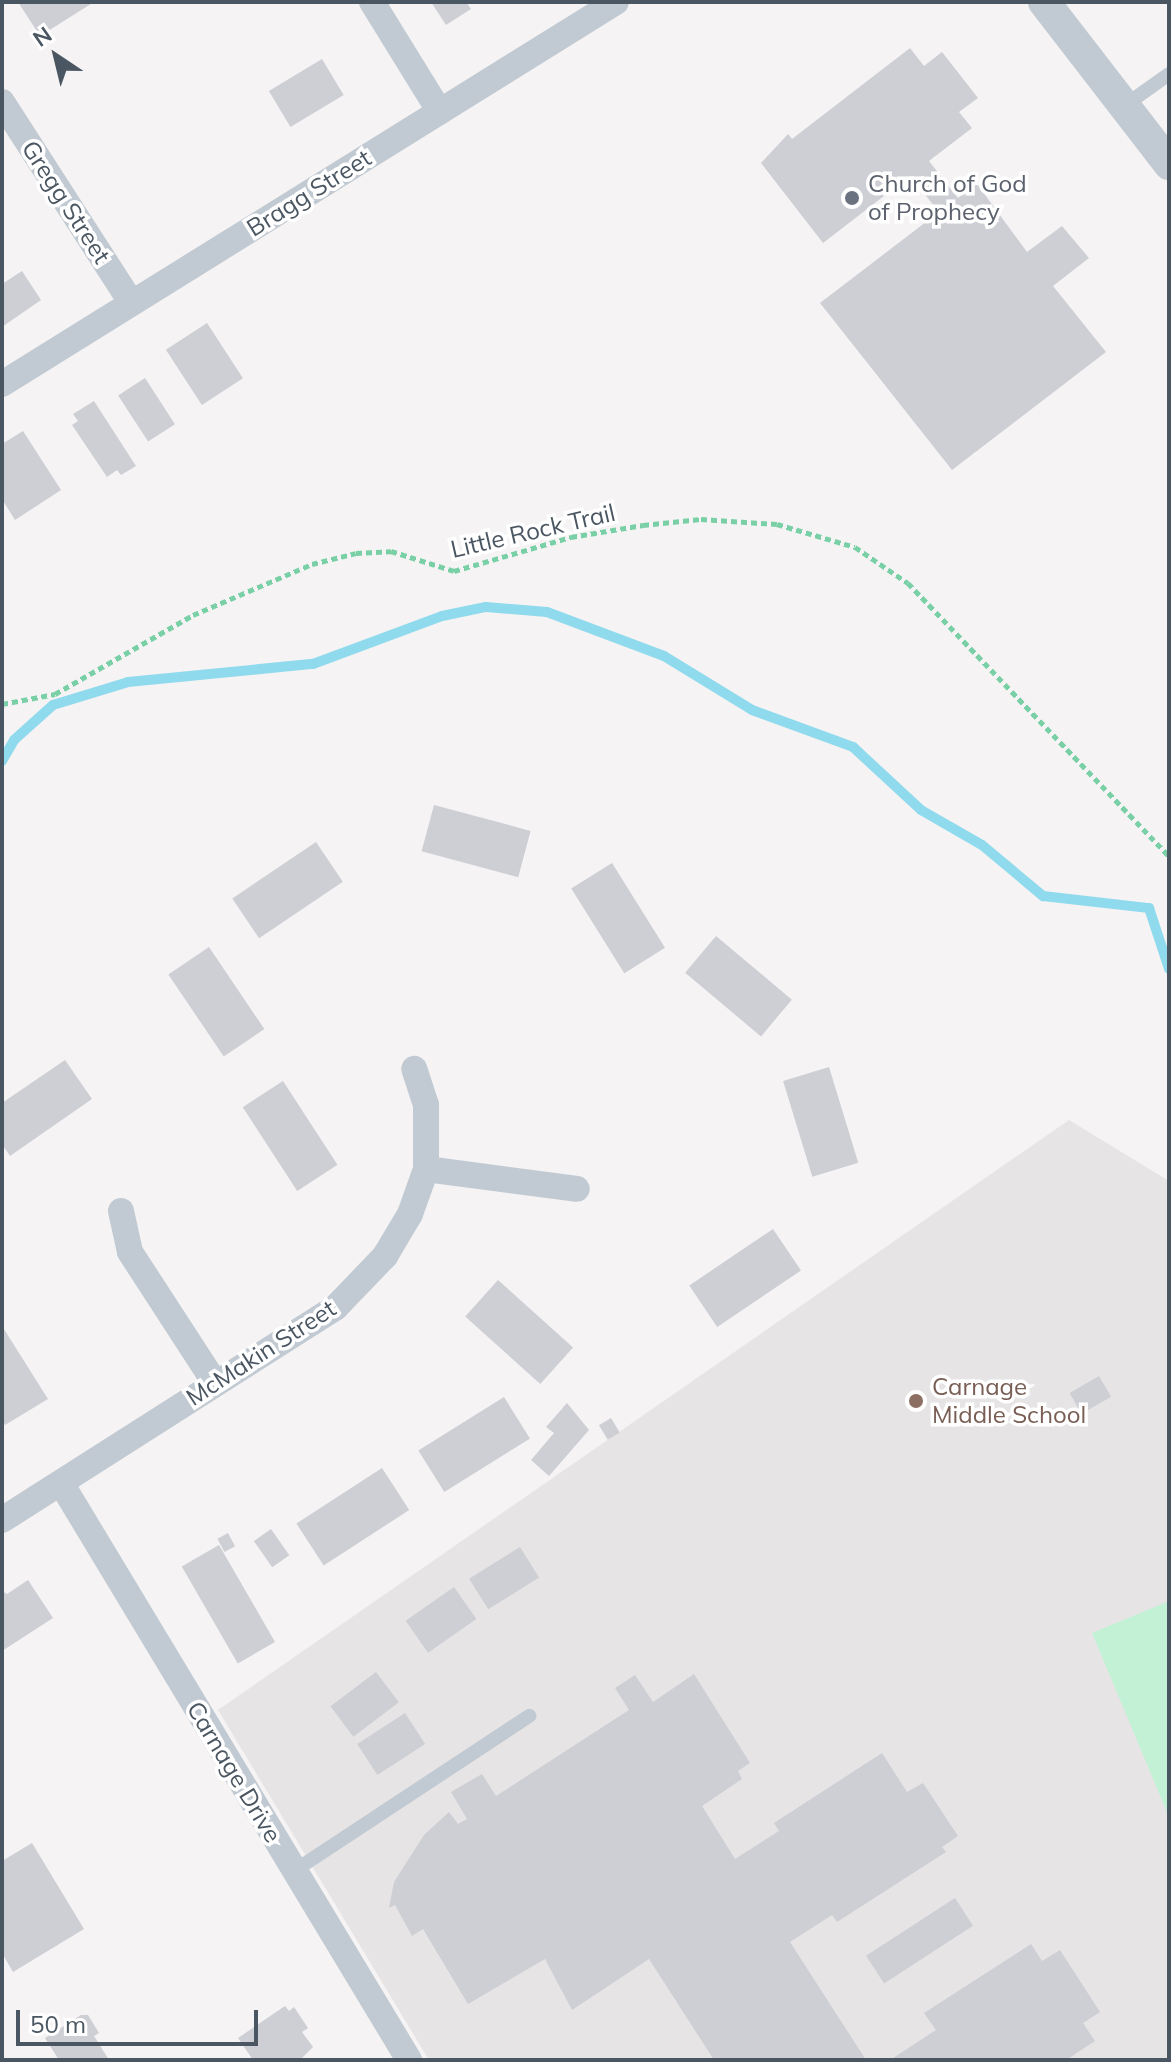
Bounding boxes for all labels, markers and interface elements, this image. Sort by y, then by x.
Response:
north arrow [16,16,96,96]
text: N [27,20,57,53]
street label: Gregg Street [16,135,116,269]
street label: Bragg Street [242,143,376,243]
place label: Church of God of Prophecy [868,170,1027,226]
marker: Church of God of Prophecy [843,189,861,207]
street label: Little Rock Trail [448,498,618,564]
street label: McMakin Street [181,1294,341,1412]
place label: Carnage Middle School [932,1373,1086,1429]
marker: Carnage Middle School [907,1392,925,1410]
street label: Carnage Drive [181,1696,287,1848]
scale bar [20,1994,262,2044]
text: 50 m [30,2009,86,2039]

